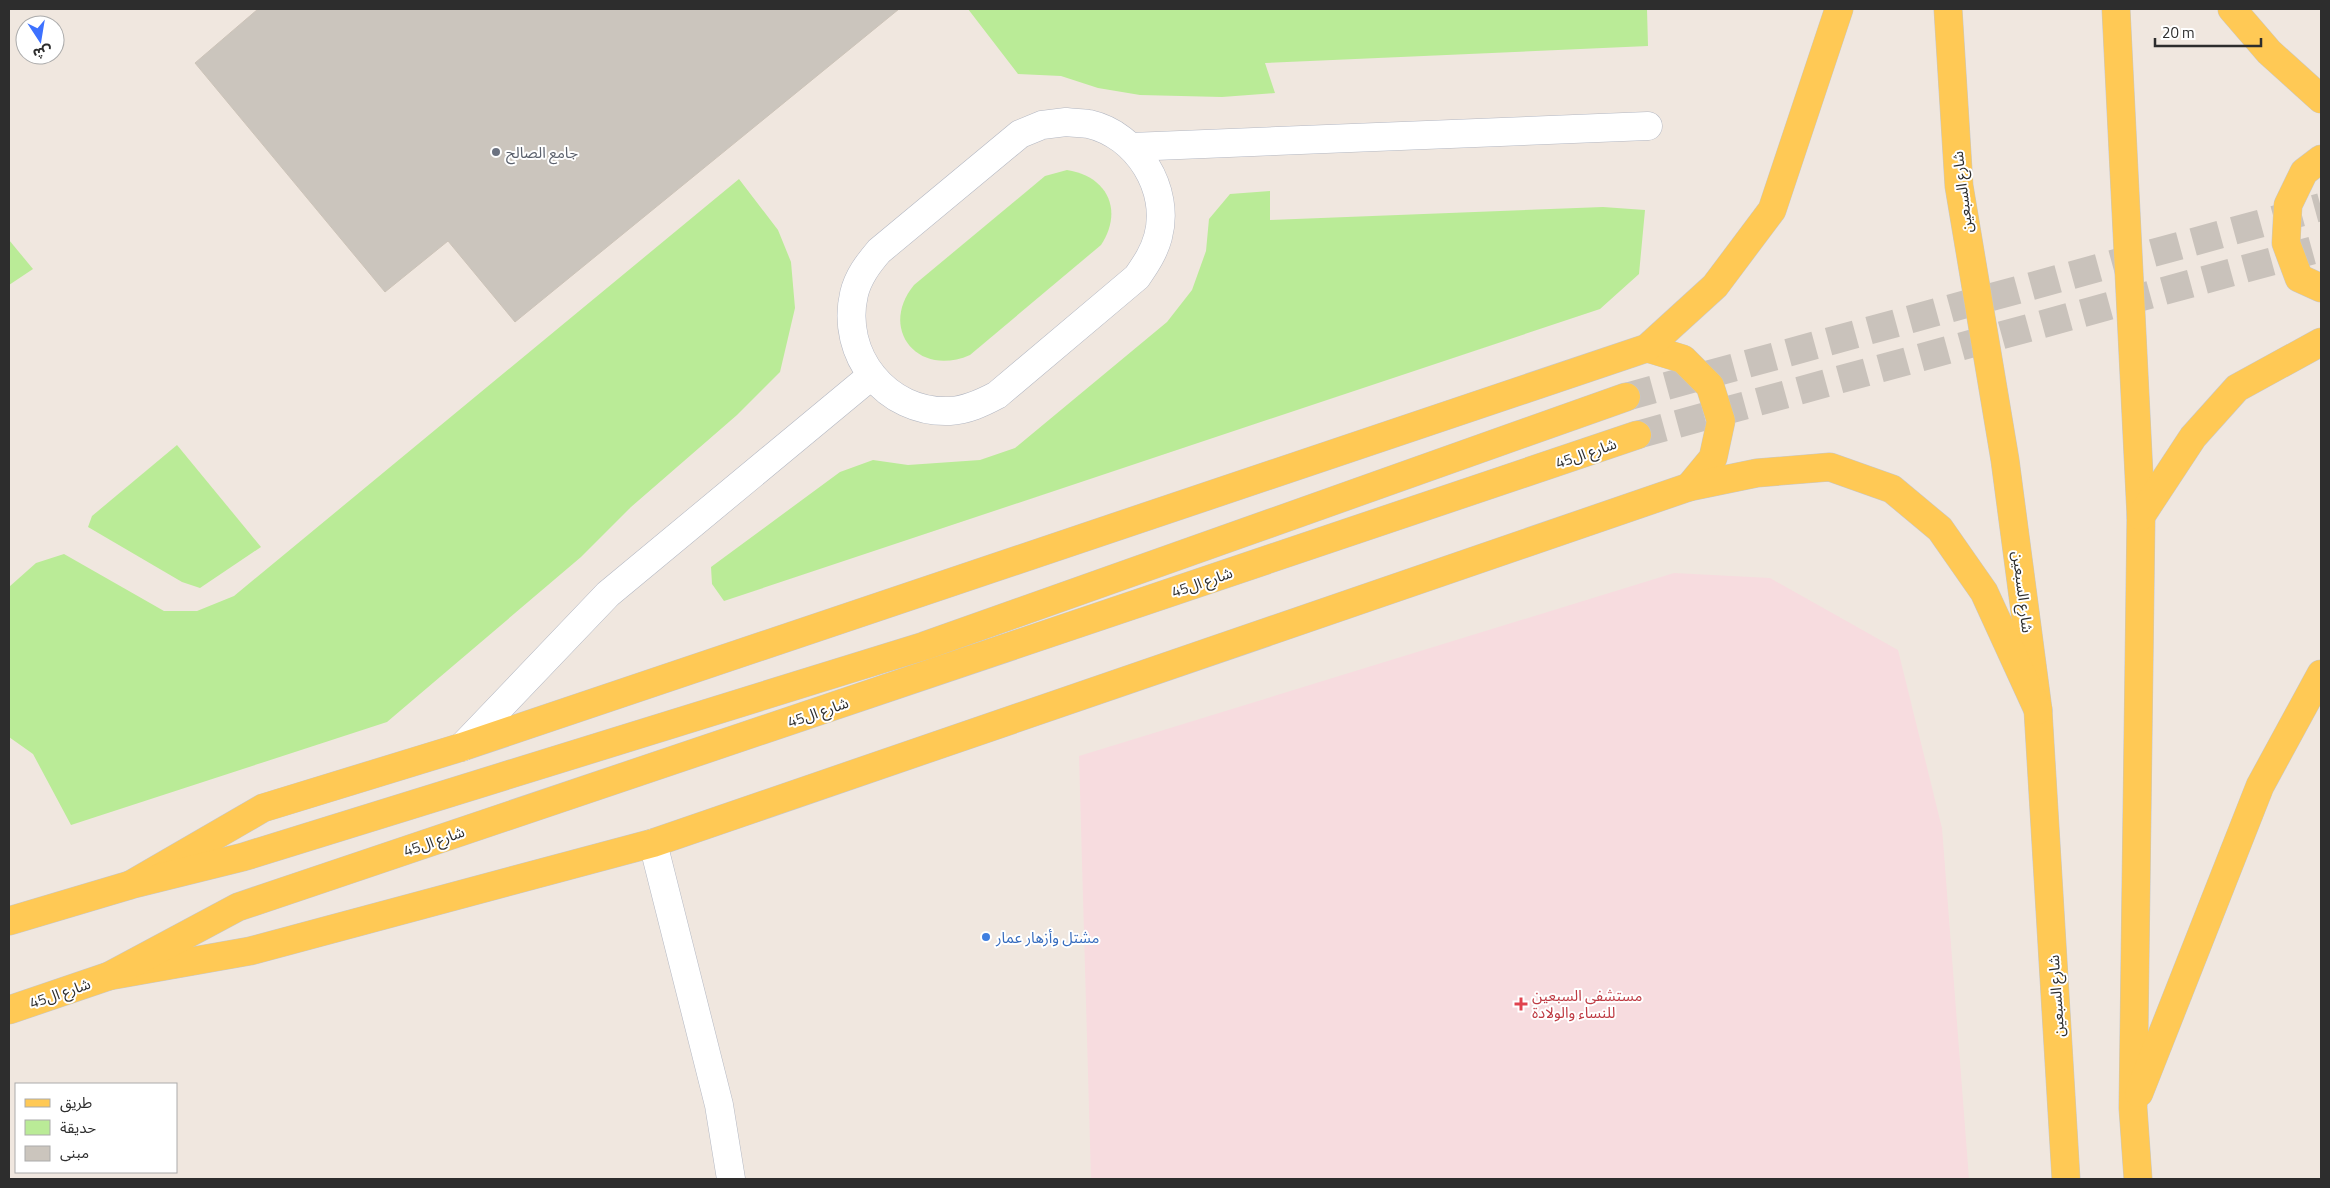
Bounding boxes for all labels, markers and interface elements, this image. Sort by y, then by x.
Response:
north arrow [15,15,65,65]
scale bar [2155,15,2261,47]
text: 20 m [2162,21,2195,44]
text: ش [31,41,54,65]
place label: جامع الصالح [506,141,578,165]
marker: جامع الصالح [490,146,502,158]
street label: شارع السبعين [1946,149,1979,234]
street label: شارع ال45 [1552,432,1620,475]
street label: شارع السبعين [2006,550,2039,635]
street label: شارع ال45 [1168,561,1236,604]
street label: شارع ال45 [784,691,852,734]
street label: شارع ال45 [400,820,468,863]
place label: مشتل وأزهار عمار [995,926,1099,949]
marker: مشتل وأزهار عمار [980,931,992,943]
street label: شارع السبعين [2042,954,2071,1038]
street label: شارع ال45 [26,972,94,1015]
place label: مستشفى السبعين للنساء والولادة [1532,984,1642,1024]
marker: مستشفى السبعين للنساء والولادة [1514,997,1528,1011]
legend [15,1083,178,1173]
text: طريق [60,1091,92,1114]
text: حديقة [60,1116,96,1139]
text: مبنى [60,1141,89,1164]

